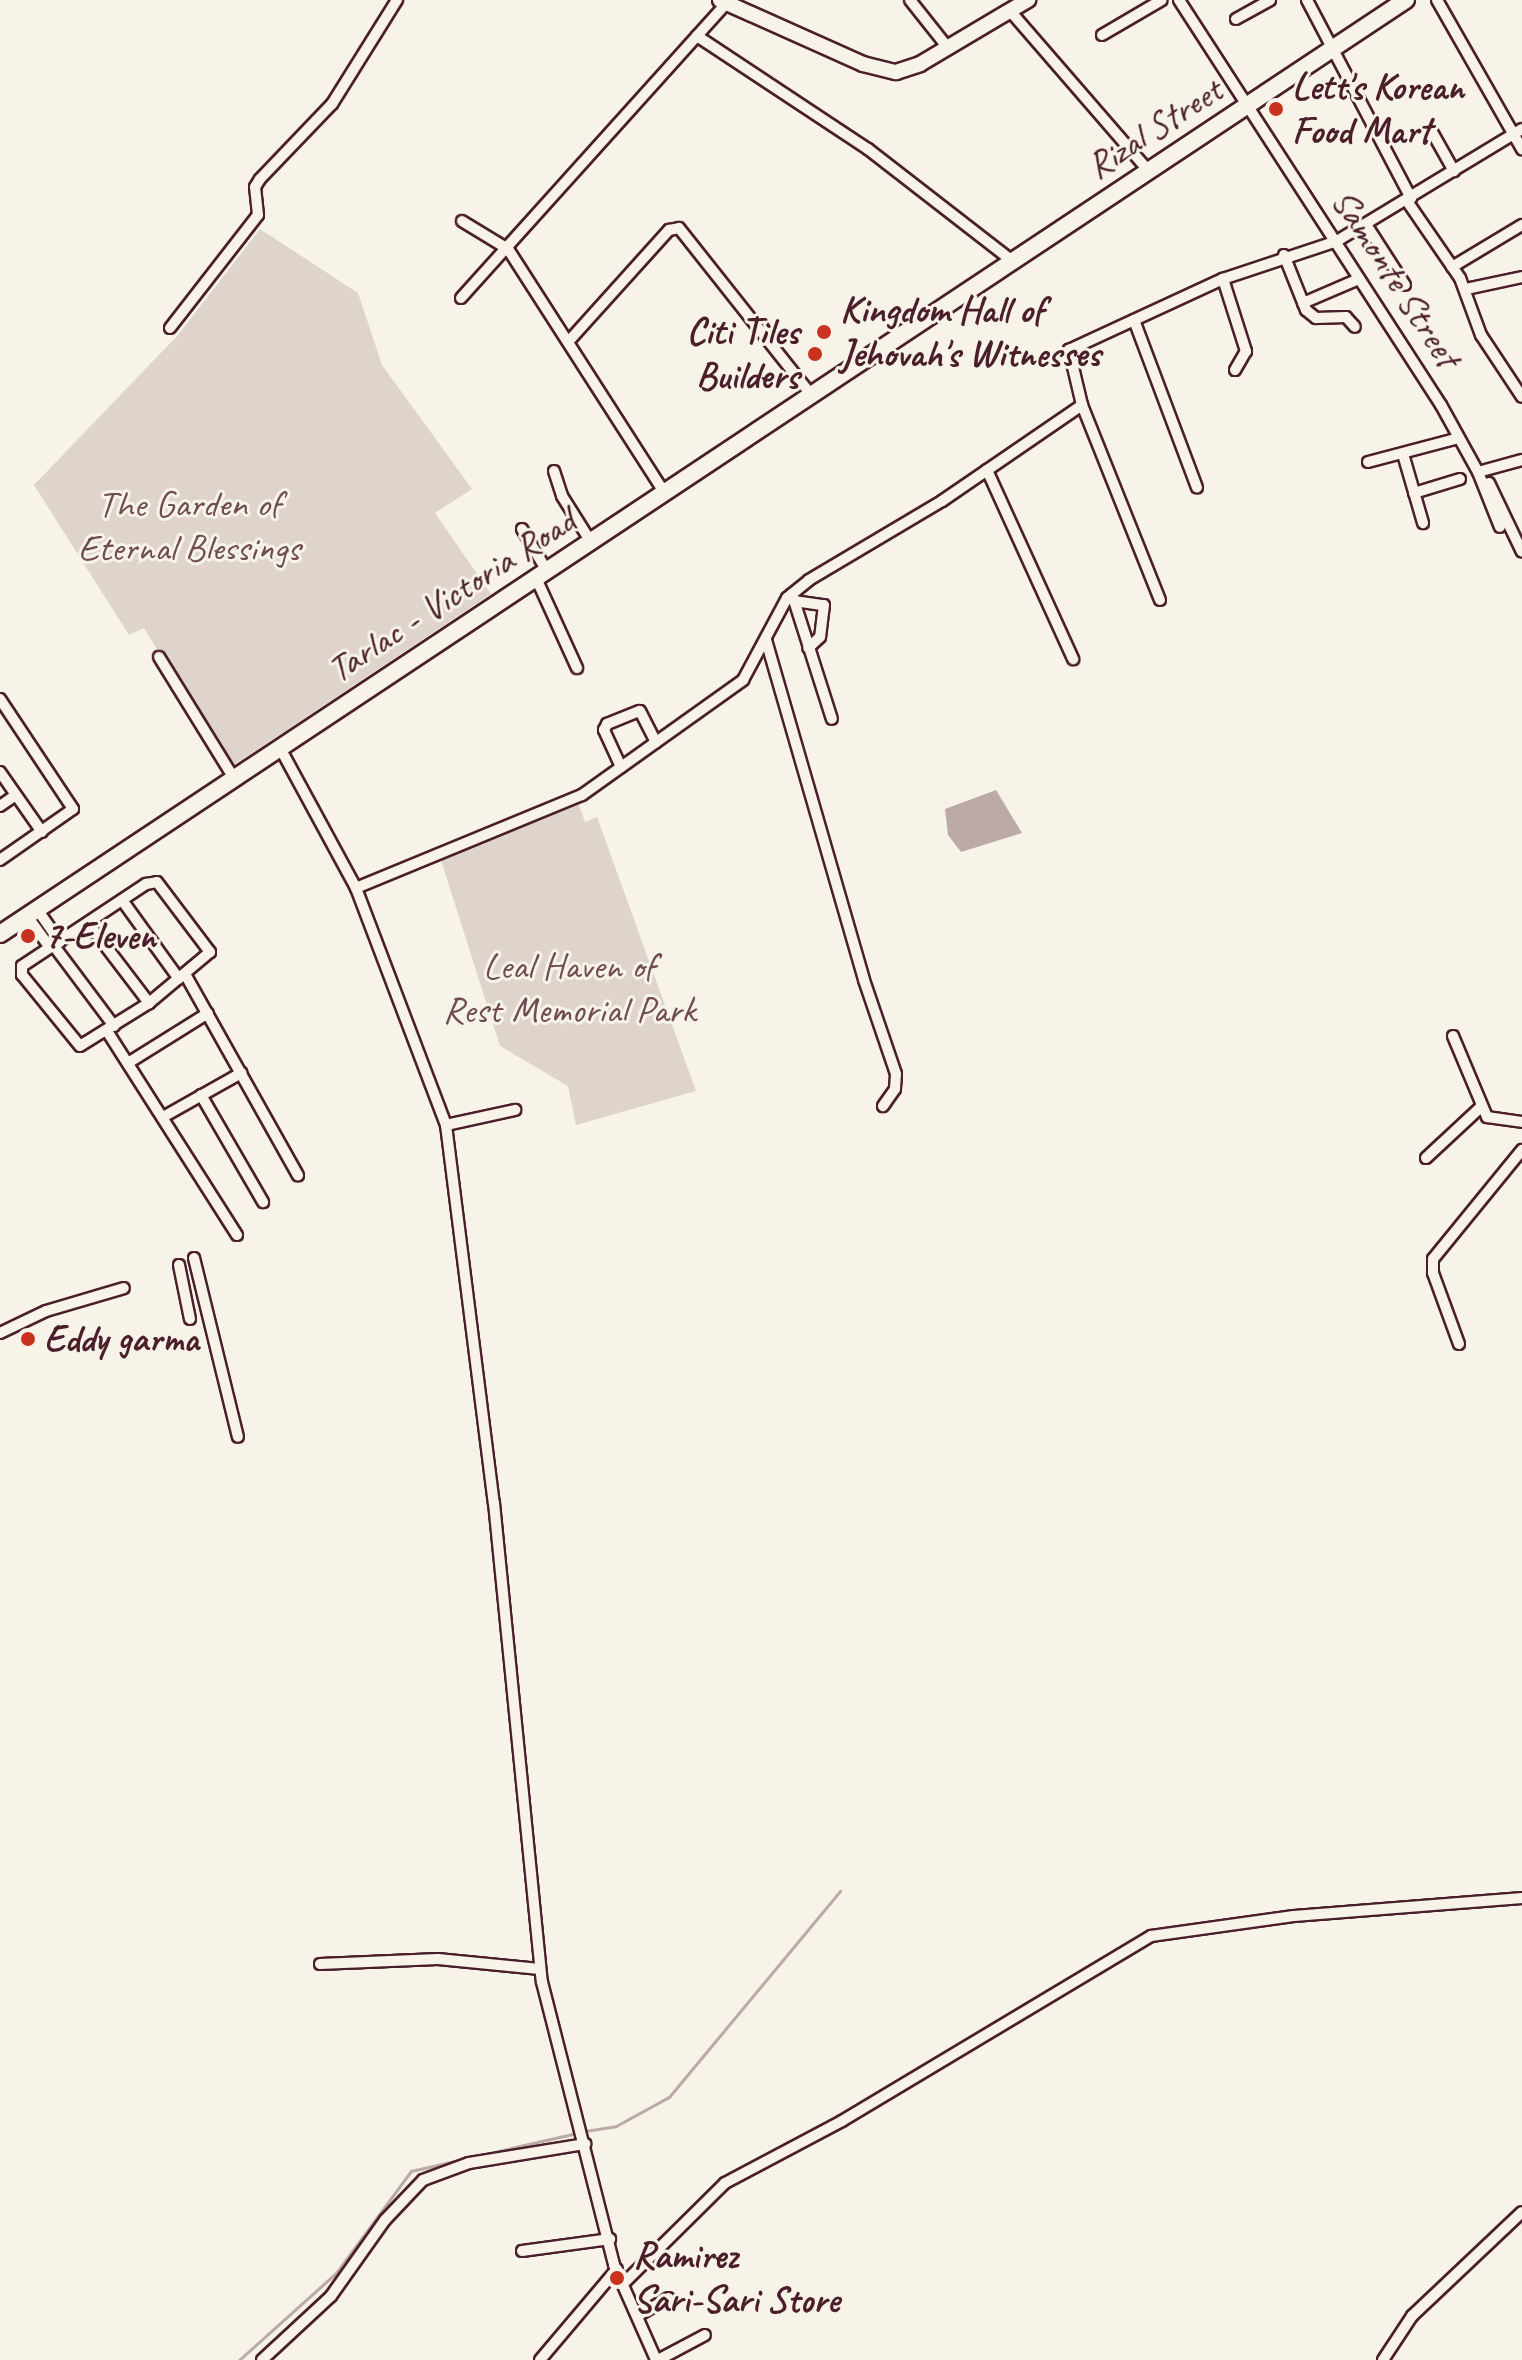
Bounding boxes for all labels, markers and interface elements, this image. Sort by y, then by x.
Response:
place label: Lett's Korean Food Mart [1292,64,1464,154]
street label: Rizal Street [1077,67,1231,189]
marker: Lett's Korean Food Mart [1267,100,1285,118]
street label: Samonte Street [1321,180,1471,376]
place label: Kingdom Hall of Jehovah's Witnesses [840,287,1100,376]
place label: Citi Tiles Builders [687,309,799,398]
marker: Kingdom Hall of Jehovah's Witnesses [815,323,833,341]
marker: Citi Tiles Builders [806,345,824,363]
park label: The Garden of Eternal Blessings [78,481,300,570]
street label: Tarlac - Victoria Road [319,498,583,692]
place label: 7-Eleven [44,913,156,959]
marker: 7-Eleven [19,927,37,945]
park label: Leal Haven of Rest Memorial Park [442,943,696,1032]
place label: Eddy garma [44,1316,199,1362]
marker: Eddy garma [19,1330,37,1348]
place label: Ramirez Sari-Sari Store [633,2233,840,2322]
marker: Ramirez Sari-Sari Store [608,2269,626,2287]

